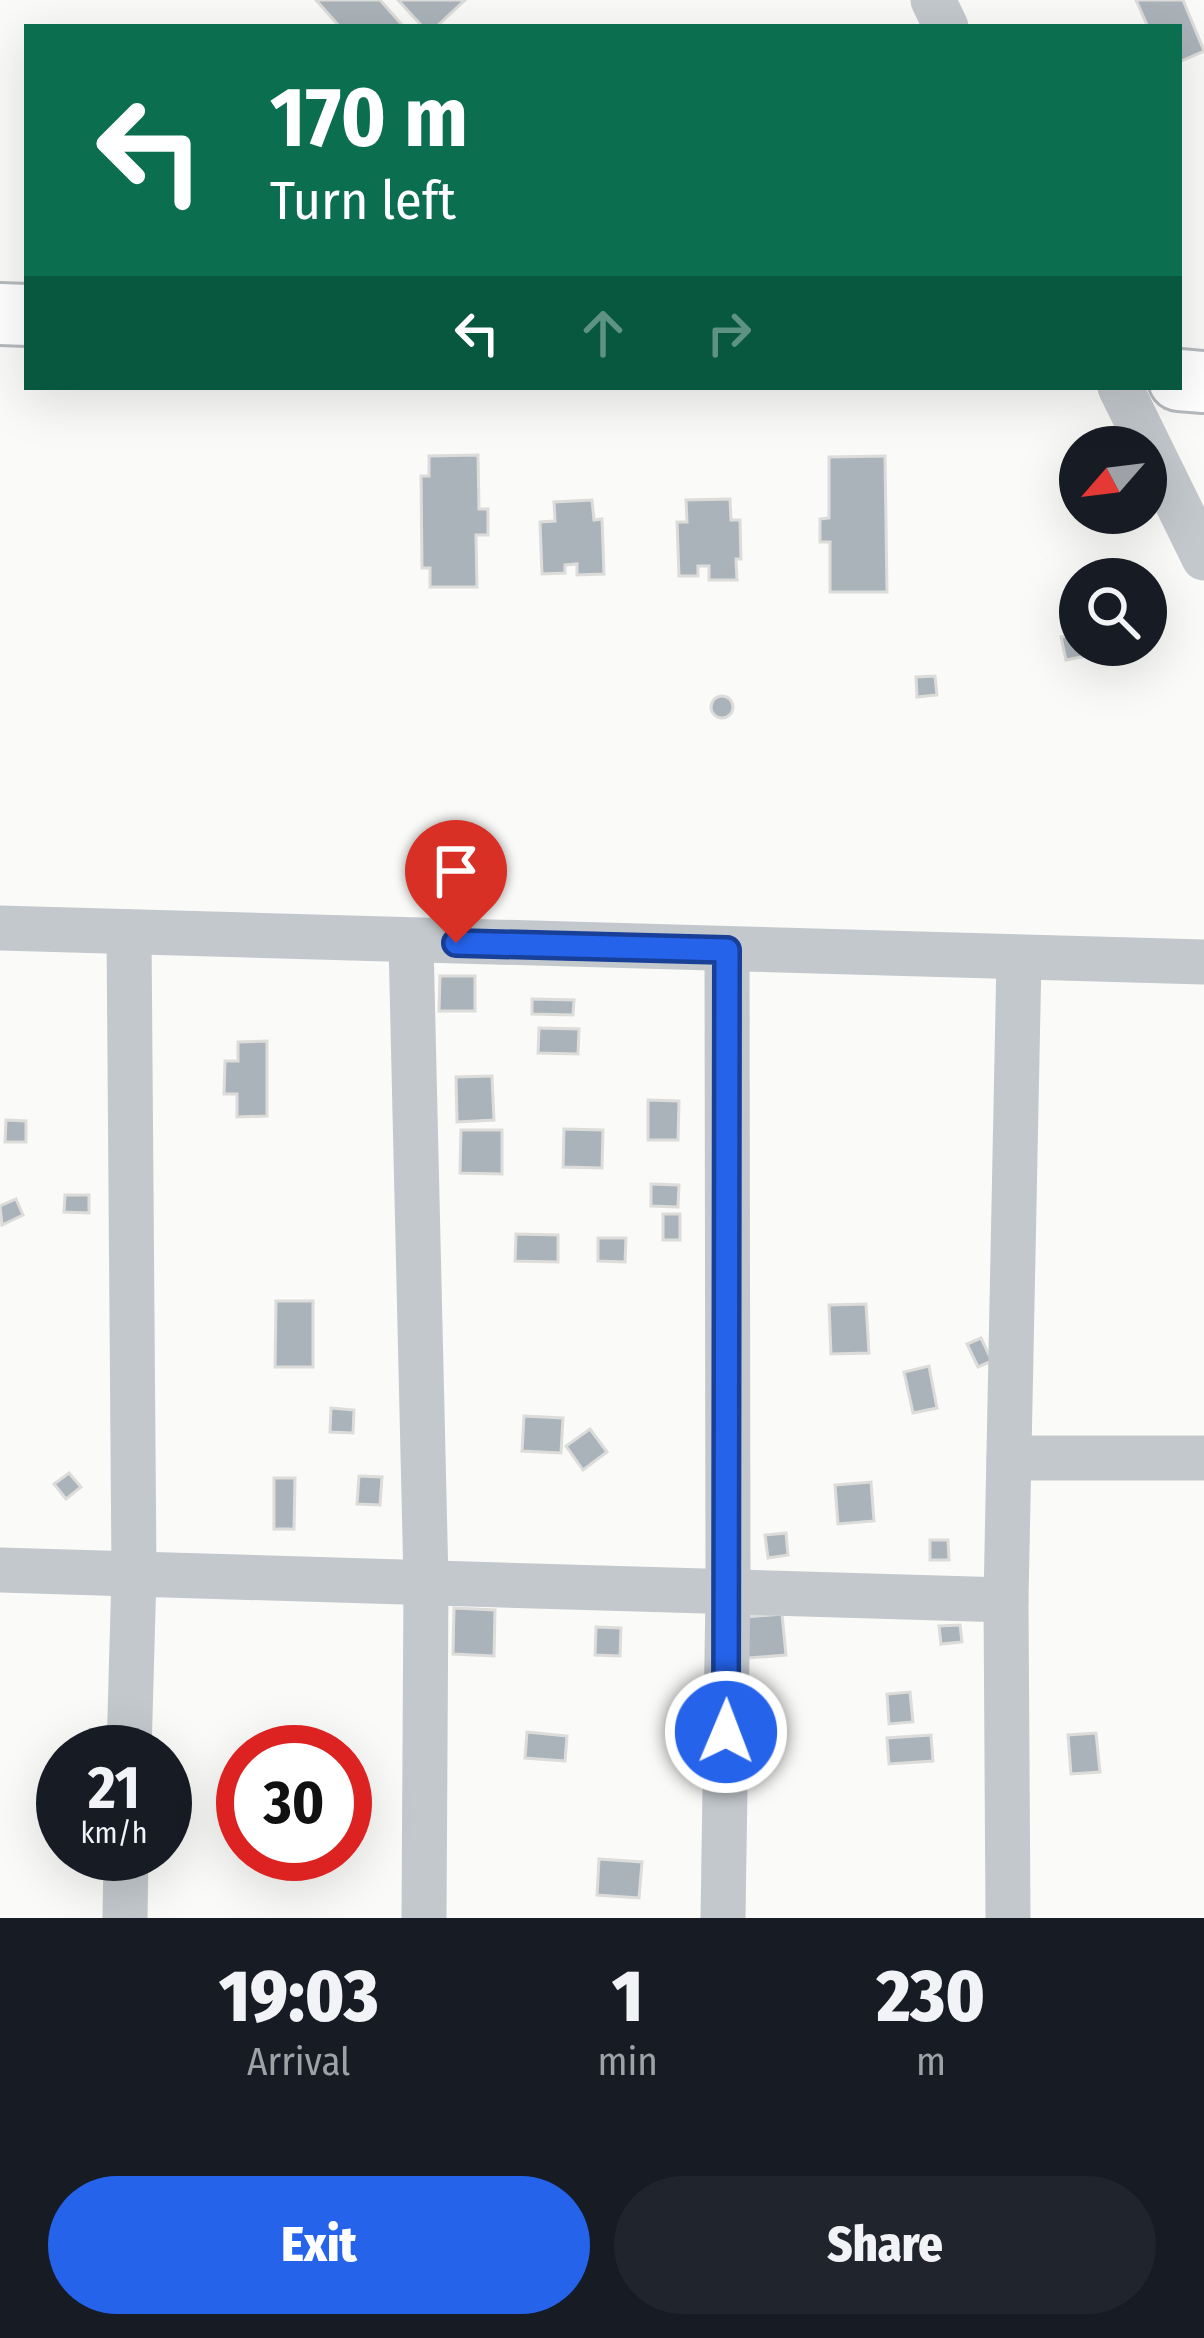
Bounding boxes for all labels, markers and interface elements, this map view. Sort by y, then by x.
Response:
text: 170 m [270,67,468,168]
icon: left [72,72,228,228]
text: Turn left [270,169,456,233]
icon: left [444,300,510,366]
icon: ahead [570,300,636,366]
icon: right [696,300,762,366]
north arrow [1059,426,1167,534]
map controls [1059,426,1167,666]
button: search [1059,558,1167,666]
pin [405,820,507,943]
icon: arrive [423,838,489,904]
position arrow [663,1669,789,1795]
speed limit sign: 30 [216,1725,372,1881]
text: 21 [88,1752,140,1824]
text: km/h [81,1815,147,1851]
text: 19:03 [219,1954,379,2040]
text: 1 [612,1954,643,2040]
text: 230 [877,1954,985,2040]
text: Arrival [247,2039,350,2085]
text: min [597,2039,658,2085]
text: m [916,2039,946,2085]
button: Exit [48,2176,590,2314]
button: Share [614,2176,1156,2314]

